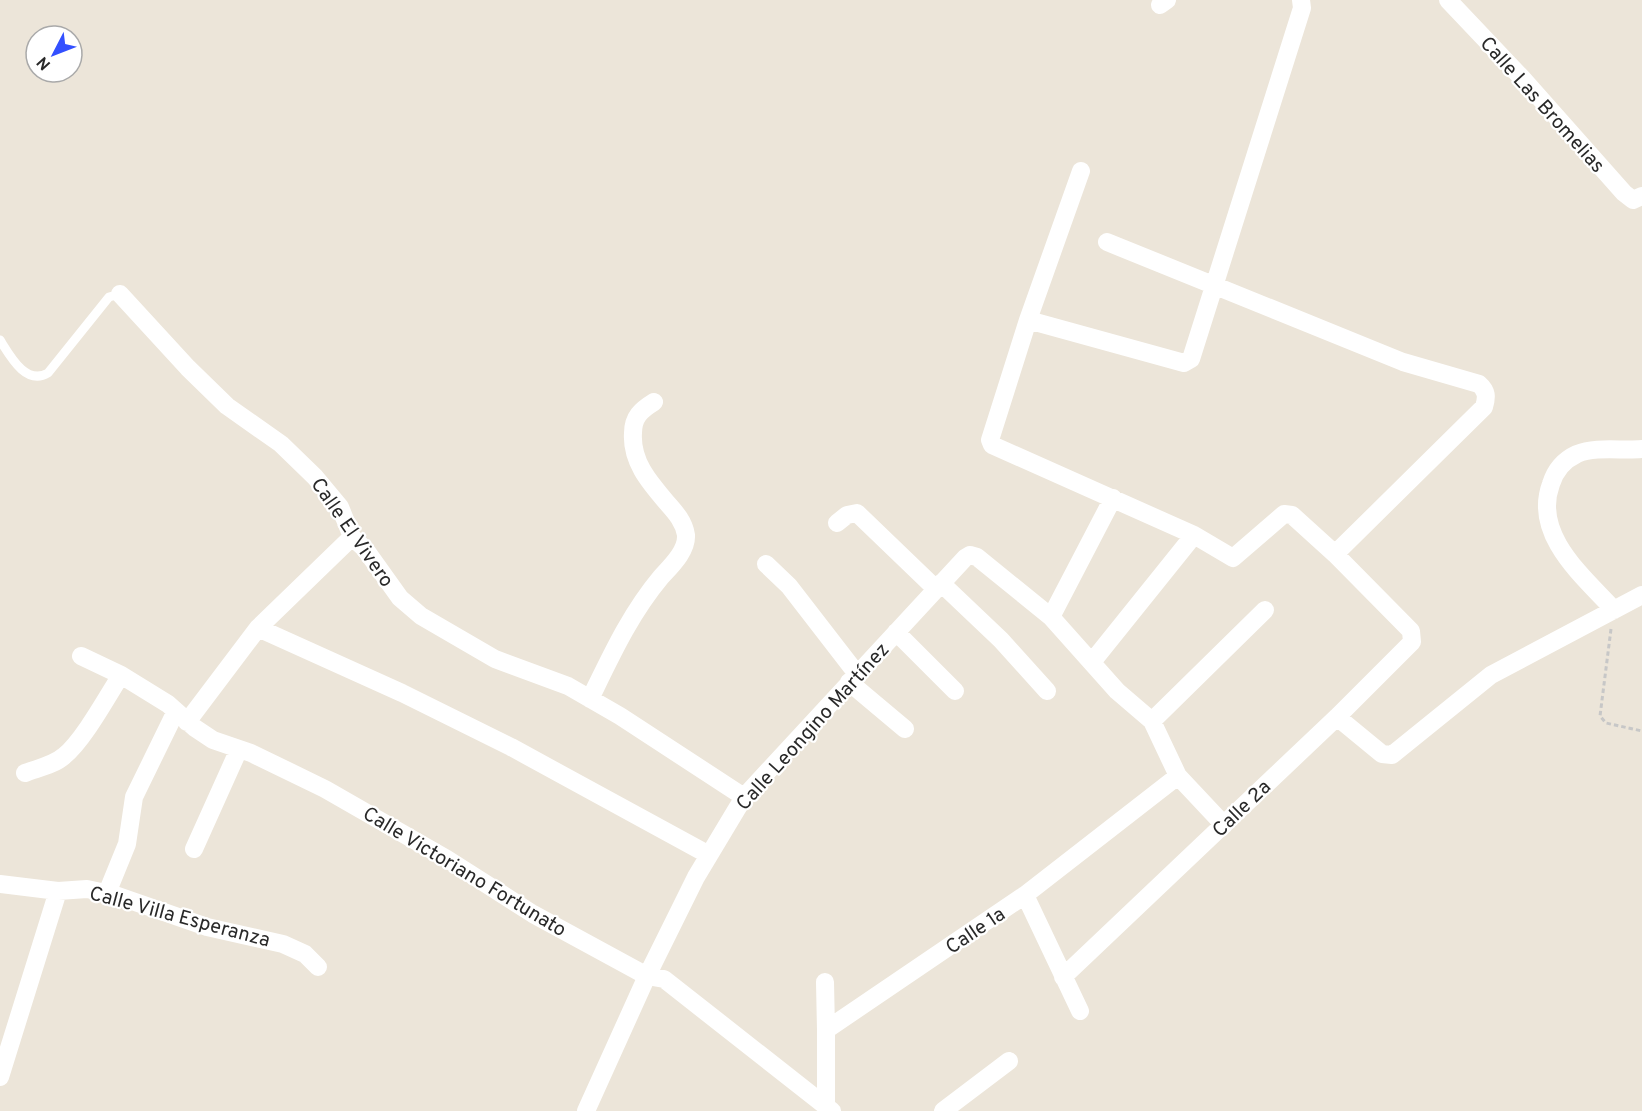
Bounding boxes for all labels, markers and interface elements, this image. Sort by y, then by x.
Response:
north arrow [24,24,84,84]
street label: Calle Las Bromelias [1473,32,1610,179]
text: N [33,52,56,74]
street label: Calle El Vivero [304,473,399,593]
street label: Calle Leongino Martínez [731,638,896,817]
street label: Calle 2a [1207,775,1277,844]
street label: Calle Victoriano Fortunato [357,802,571,944]
street label: Calle Villa Esperanza [86,881,273,955]
street label: Calle 1a [941,902,1011,961]

